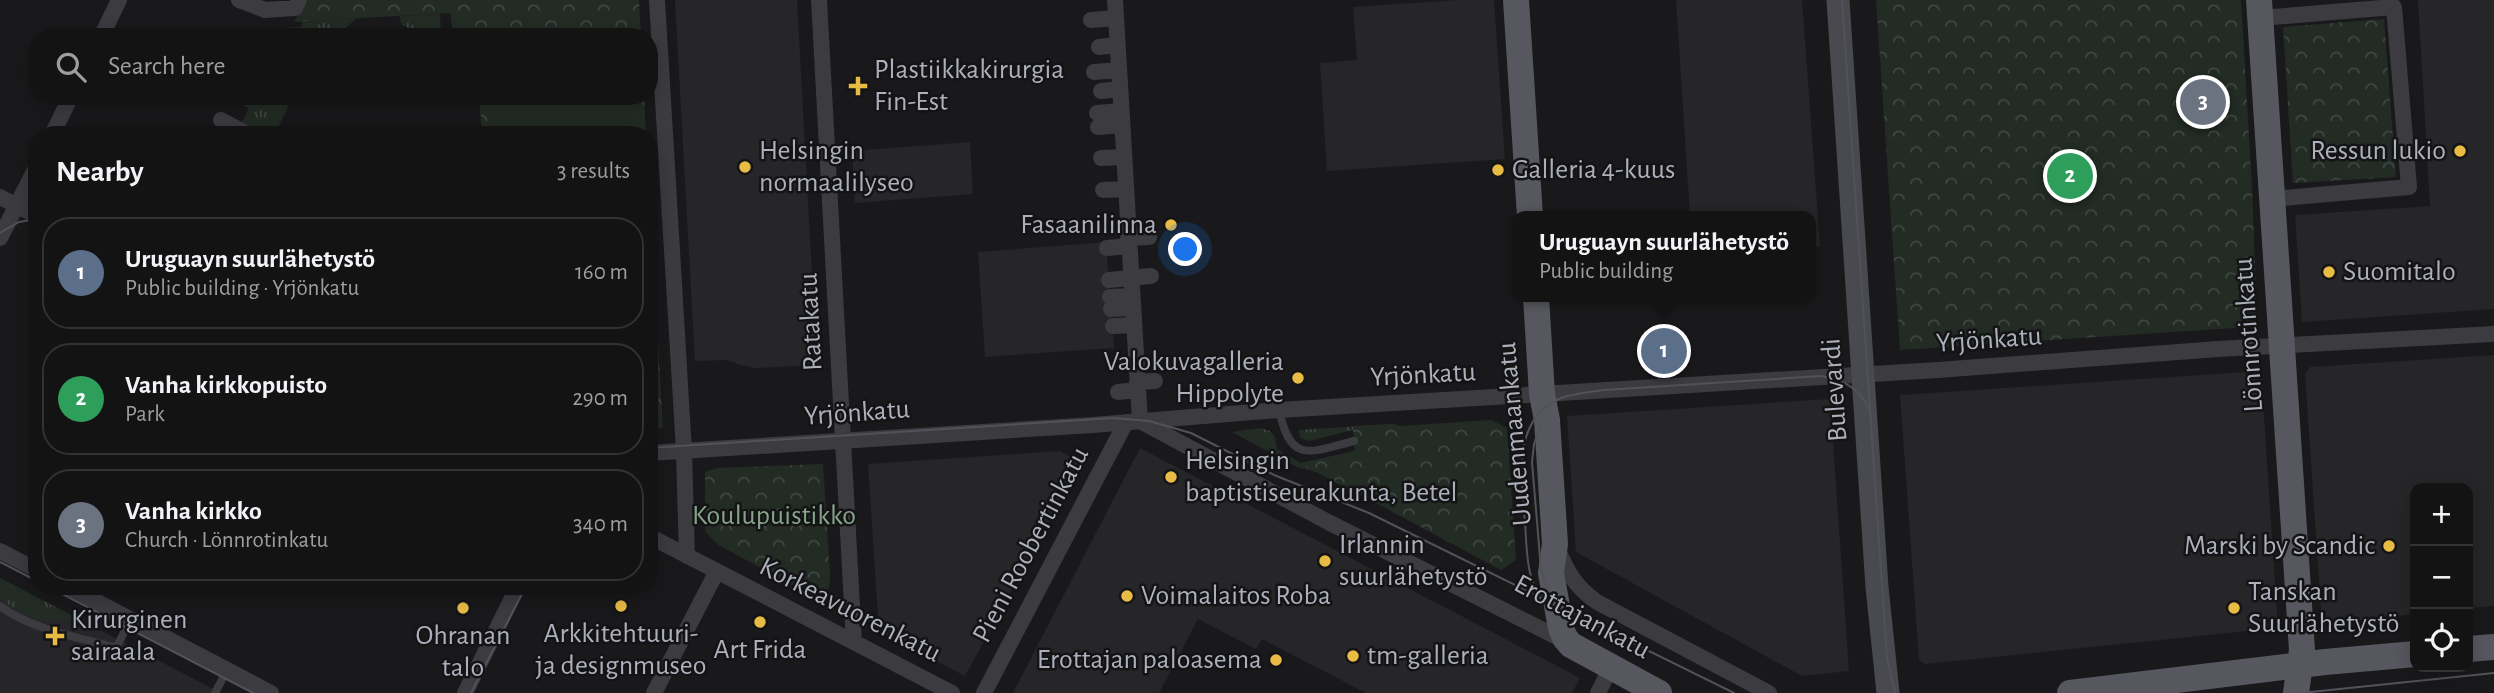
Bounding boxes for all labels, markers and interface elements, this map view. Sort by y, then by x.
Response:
search box [28,28,658,105]
icon: search [52,48,90,86]
text: Search here [108,53,226,79]
place label: Plastiikkakirurgia Fin-Est [874,56,1064,116]
marker: Plastiikkakirurgia Fin-Est [848,76,868,96]
pin: 3 [2180,76,2226,128]
place label: Helsingin normaalilyseo [759,137,914,197]
place label: Ressun lukio [2310,137,2446,165]
marker: Ressun lukio [2452,143,2468,159]
pin: 2 [2047,150,2093,202]
place label: Galleria 4-kuus [1512,156,1675,184]
text: Nearby [56,157,144,187]
marker: Helsingin normaalilyseo [737,159,753,175]
text: 3 results [557,160,630,183]
marker: Galleria 4-kuus [1490,162,1506,178]
place label: Fasaanilinna [1020,211,1157,239]
popup [1512,211,1816,302]
marker: Fasaanilinna [1163,217,1179,233]
text: Uruguayn suurlähetystö [1539,229,1789,255]
your location [1168,232,1202,266]
text: Uruguayn suurlähetystö [125,246,375,272]
street label: Lönnrotinkatu [2230,257,2268,413]
place label: Suomitalo [2343,258,2456,286]
text: Public building [1539,260,1673,283]
text: 1 [77,261,85,284]
text: 160 m [575,261,628,284]
marker: Suomitalo [2321,264,2337,280]
street label: Ratakatu [794,272,828,372]
text: Public building · Yrjönkatu [125,277,359,300]
street label: Yrjönkatu [1935,322,2043,358]
pin: 1 [1641,325,1687,377]
street label: Bulevardi [1817,337,1853,443]
street label: Uudenmaankatu [1493,341,1537,527]
place label: Valokuvagalleria Hippolyte [1103,348,1284,408]
street label: Yrjönkatu [1369,358,1477,392]
marker: Valokuvagalleria Hippolyte [1290,370,1306,386]
text: Vanha kirkkopuisto [125,372,327,398]
text: 2 [76,387,86,410]
text: 290 m [572,387,628,410]
street label: Yrjönkatu [803,395,911,431]
text: Park [125,403,165,426]
street label: Pieni Roobertinkatu [968,443,1094,647]
place label: Helsingin baptistiseurakunta, Betel [1185,447,1457,507]
marker: Helsingin baptistiseurakunta, Betel [1163,469,1179,485]
map controls [2410,483,2473,672]
button: + [2410,483,2473,546]
text: Vanha kirkko [125,498,262,524]
park label: Koulupuistikko [692,502,856,530]
text: 3 [76,513,86,536]
text: 340 m [573,513,628,536]
text: Church · Lönnrotinkatu [125,529,328,552]
place label: Irlannin suurlähetystö [1339,531,1488,591]
place label: Marski by Scandic [2184,532,2375,560]
marker: Marski by Scandic [2381,538,2397,554]
button: − [2410,546,2473,609]
street label: Korkeavuorenkatu [755,552,945,668]
marker: Irlannin suurlähetystö [1317,553,1333,569]
street label: Erottajankatu [1509,570,1655,664]
place label: Tanskan Suurlähetystö [2248,578,2399,638]
place label: Voimalaitos Roba [1141,582,1331,610]
marker: Voimalaitos Roba [1119,588,1135,604]
marker: Arkkitehtuuri- ja designmuseo [613,598,629,614]
marker: Ohranan talo [455,600,471,616]
marker: Tanskan Suurlähetystö [2226,600,2242,616]
place label: Kirurginen sairaala [71,606,187,666]
button: locate [2410,609,2473,672]
marker: Art Frida [752,614,768,630]
place label: Arkkitehtuuri- ja designmuseo [535,620,707,680]
place label: Ohranan talo [415,622,511,682]
marker: Kirurginen sairaala [45,626,65,646]
place label: Art Frida [714,636,806,664]
place label: tm-galleria [1367,642,1489,670]
place label: Erottajan paloasema [1037,646,1262,674]
marker: tm-galleria [1345,648,1361,664]
marker: Erottajan paloasema [1268,652,1284,668]

